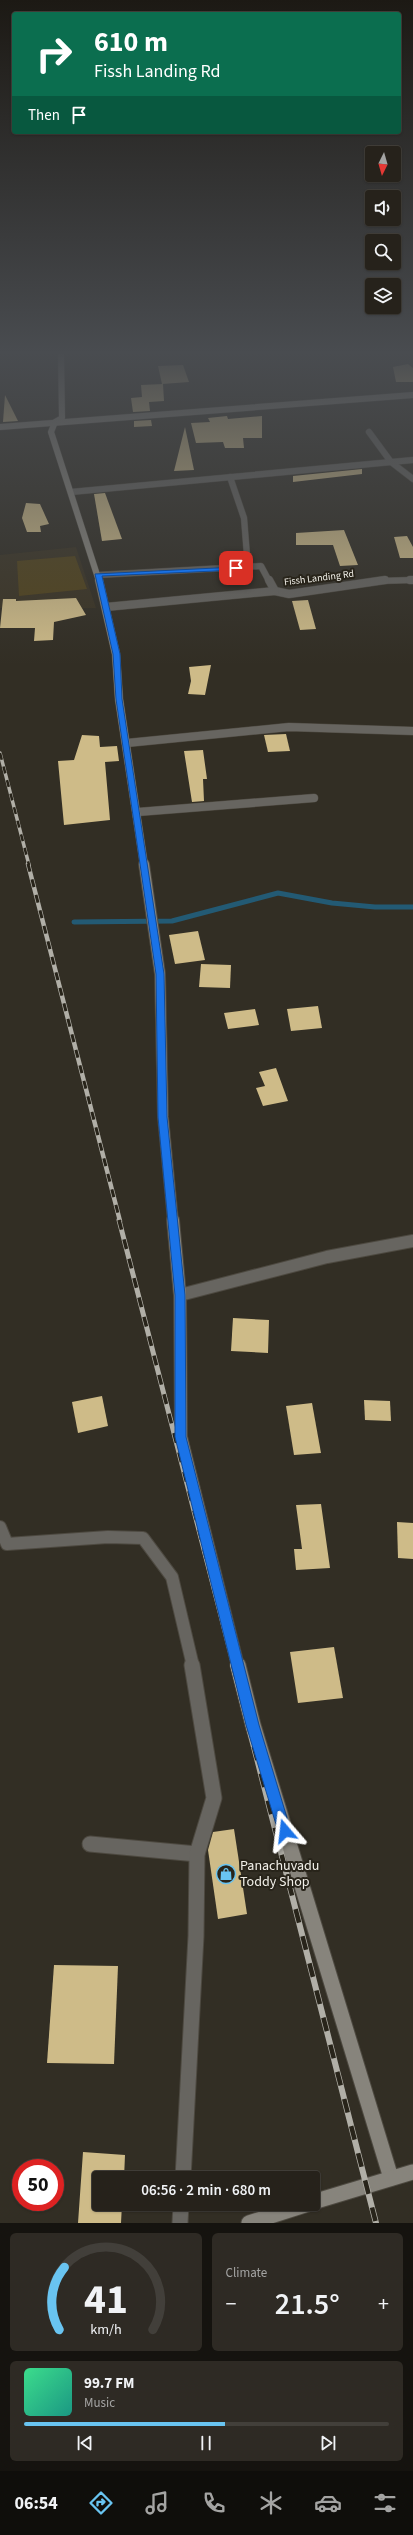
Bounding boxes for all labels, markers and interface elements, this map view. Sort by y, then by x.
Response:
text: 610 m [94,22,168,62]
icon: right [28,28,80,80]
text: Fissh Landing Rd [94,59,220,84]
icon: arrive [68,104,90,126]
text: Then [28,105,60,126]
north arrow [365,146,401,182]
map controls [365,146,401,314]
button: sound [365,190,401,226]
button: search [365,234,401,270]
button: layers [365,278,401,314]
pin [219,551,253,585]
icon: arrive [225,557,247,579]
street label: Fissh Landing Rd [283,567,355,589]
position arrow [264,1810,306,1852]
place label: Panachuvadu Toddy Shop [240,1856,319,1892]
shop icon: Panachuvadu Toddy Shop [215,1863,237,1885]
speed limit sign: 50 [12,2159,64,2211]
text: 06:56 · 2 min · 680 m [141,2180,271,2201]
text: Climate [226,2264,267,2282]
text: 41 [84,2270,128,2330]
text: 21.5° [275,2283,340,2326]
text: − [226,2288,236,2320]
text: + [378,2288,389,2320]
text: km/h [90,2319,122,2340]
text: 99.7 FM [84,2373,135,2394]
text: Music [84,2394,115,2412]
icon: previous [74,2432,96,2454]
icon: pause [195,2432,217,2454]
icon: next [317,2432,339,2454]
icon: directions [87,2489,115,2517]
icon: music [143,2489,171,2517]
icon: phone [200,2489,228,2517]
icon: climate [257,2489,285,2517]
icon: car [314,2489,342,2517]
icon: filters [371,2489,399,2517]
text: 06:54 [14,2491,58,2516]

